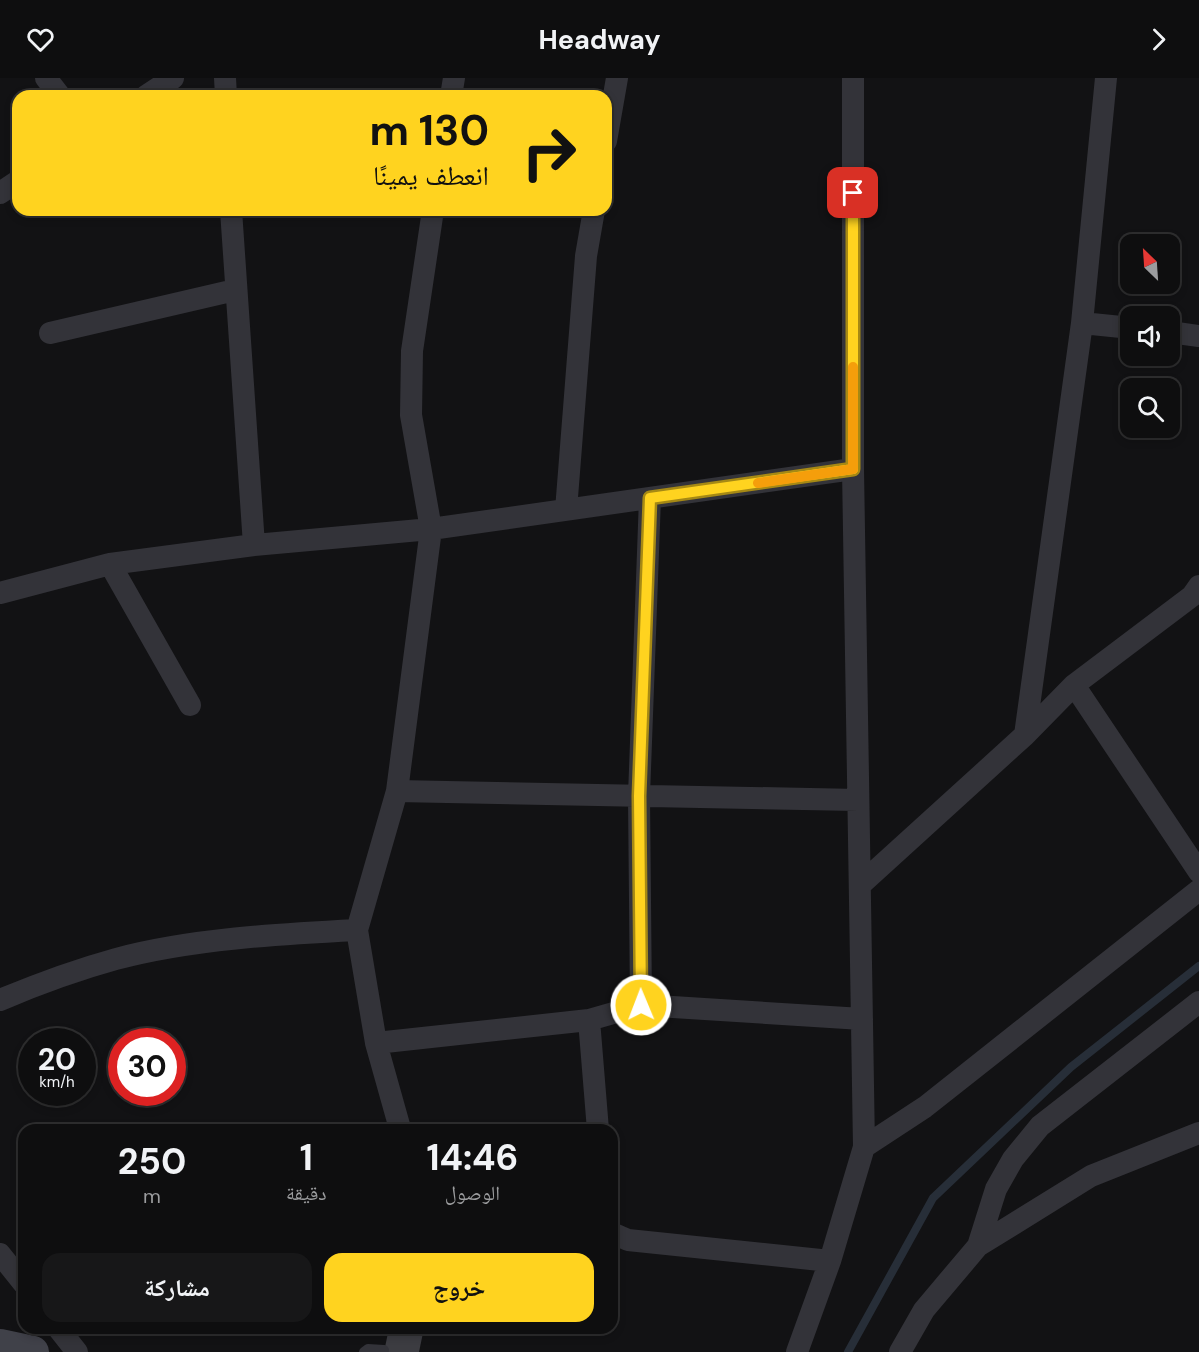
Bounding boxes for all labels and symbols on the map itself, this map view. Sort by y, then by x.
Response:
pin [827,167,878,218]
north arrow [1120,234,1180,294]
position arrow [609,973,673,1037]
speed limit sign: 30 [108,1028,186,1106]

